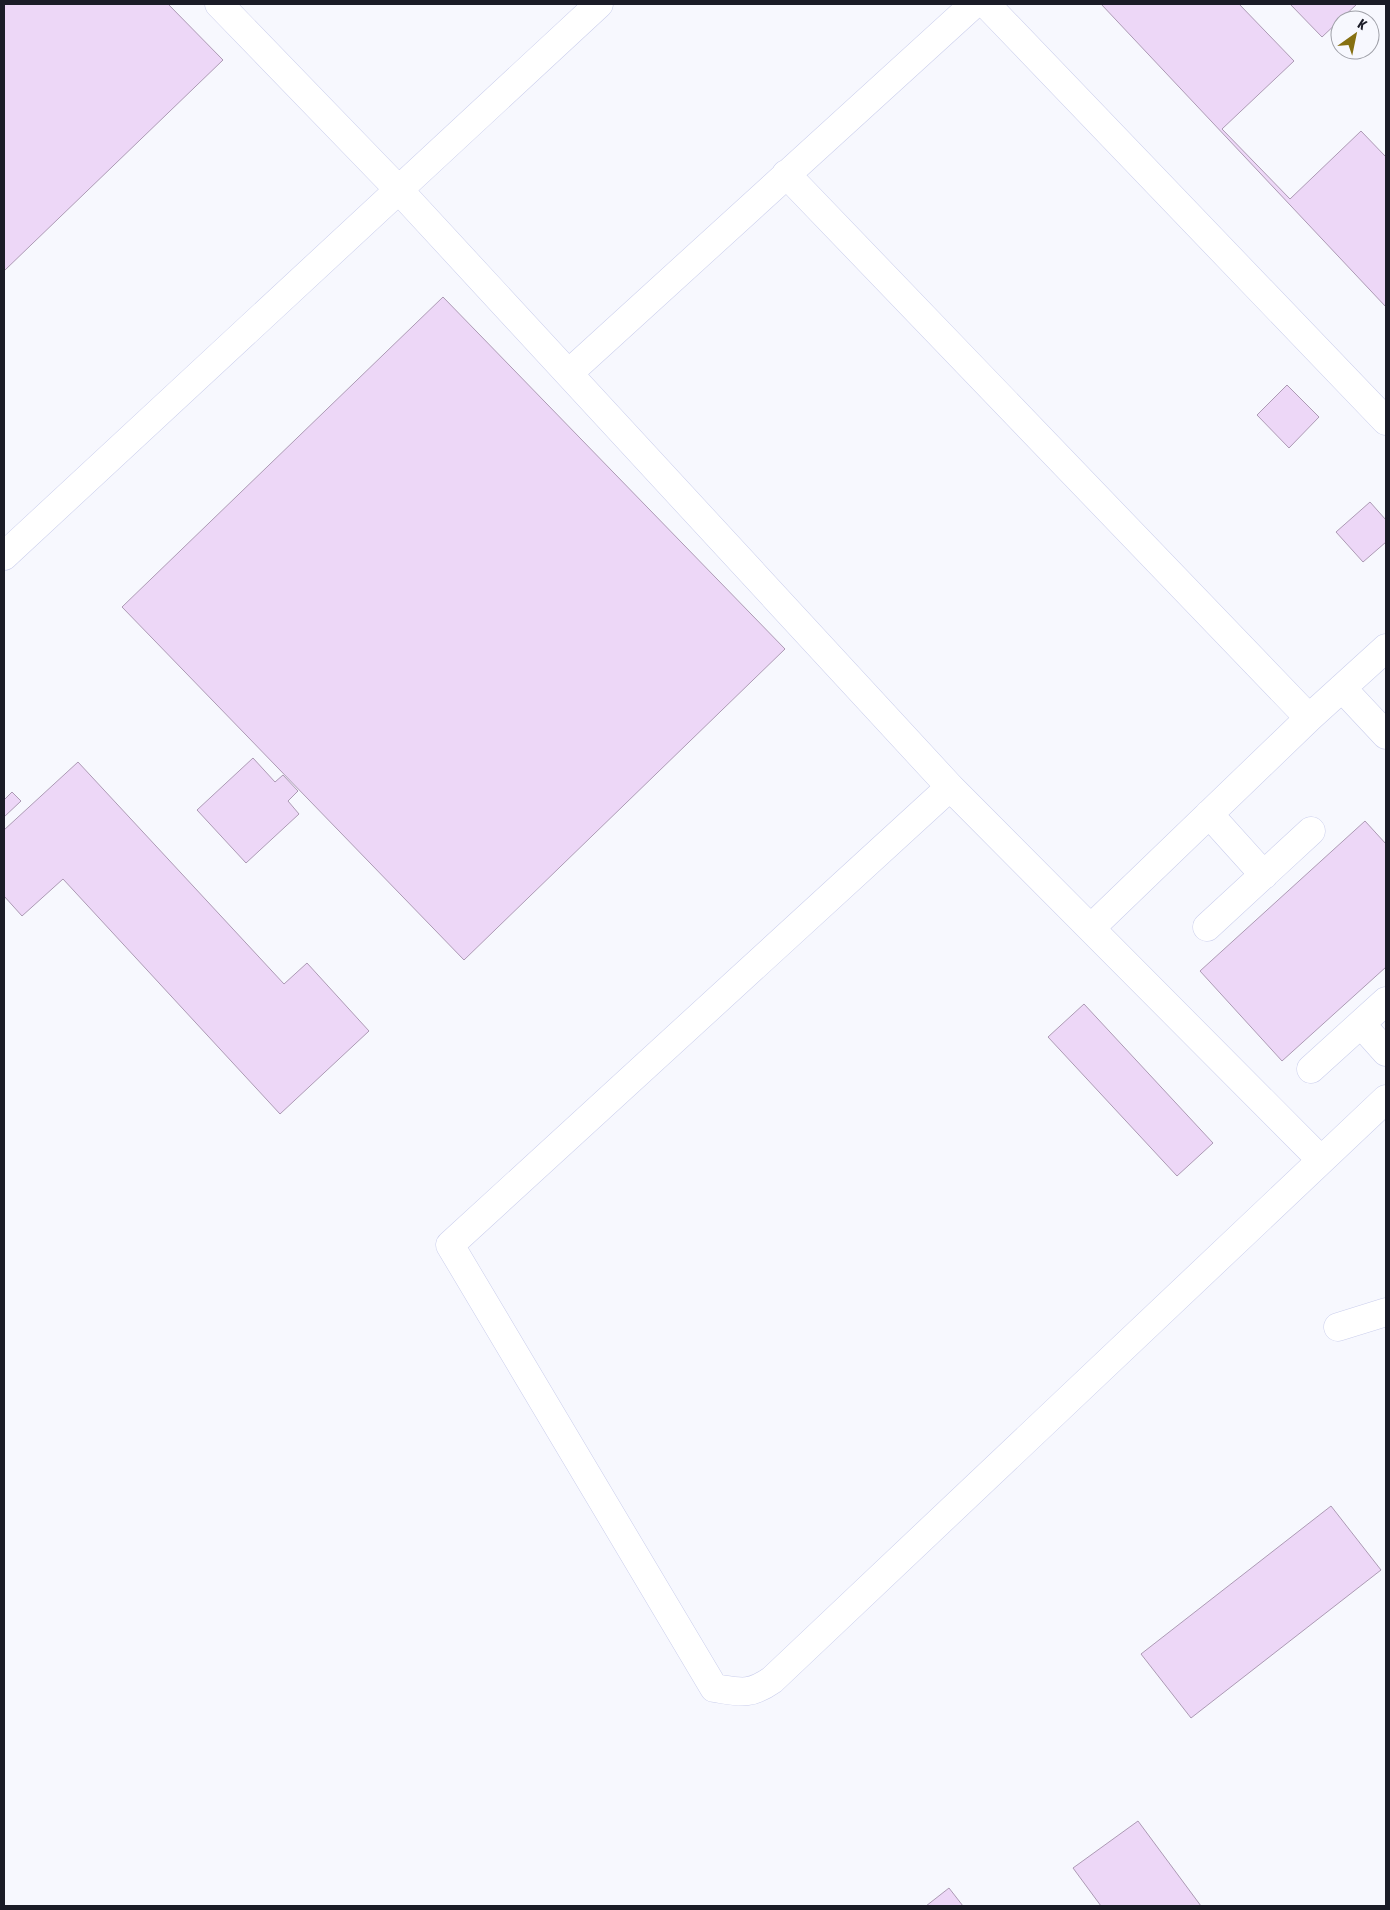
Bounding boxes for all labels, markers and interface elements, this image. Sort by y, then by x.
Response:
north arrow [1330,10,1380,60]
text: K [1355,16,1369,33]

